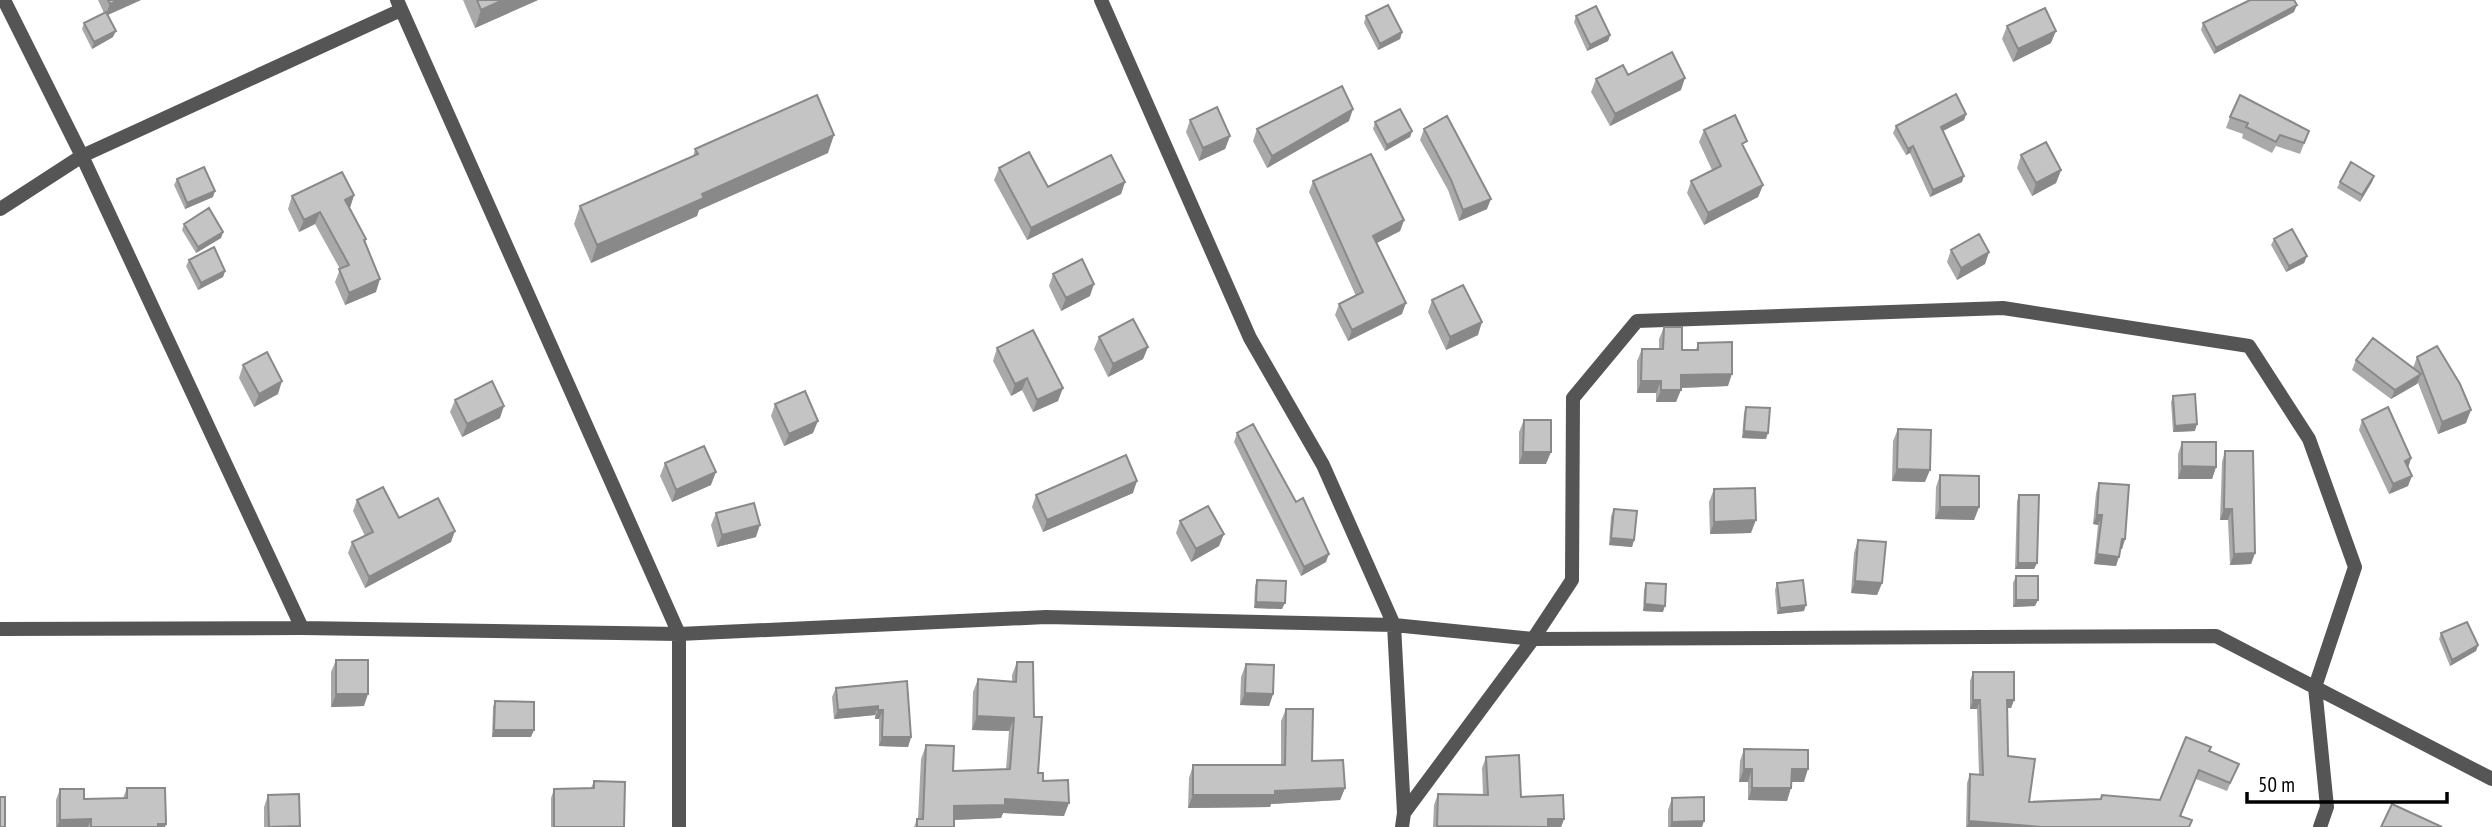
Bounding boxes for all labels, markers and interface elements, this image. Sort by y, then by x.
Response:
scale bar [2247,760,2446,804]
text: 50 m [2258,771,2295,798]

